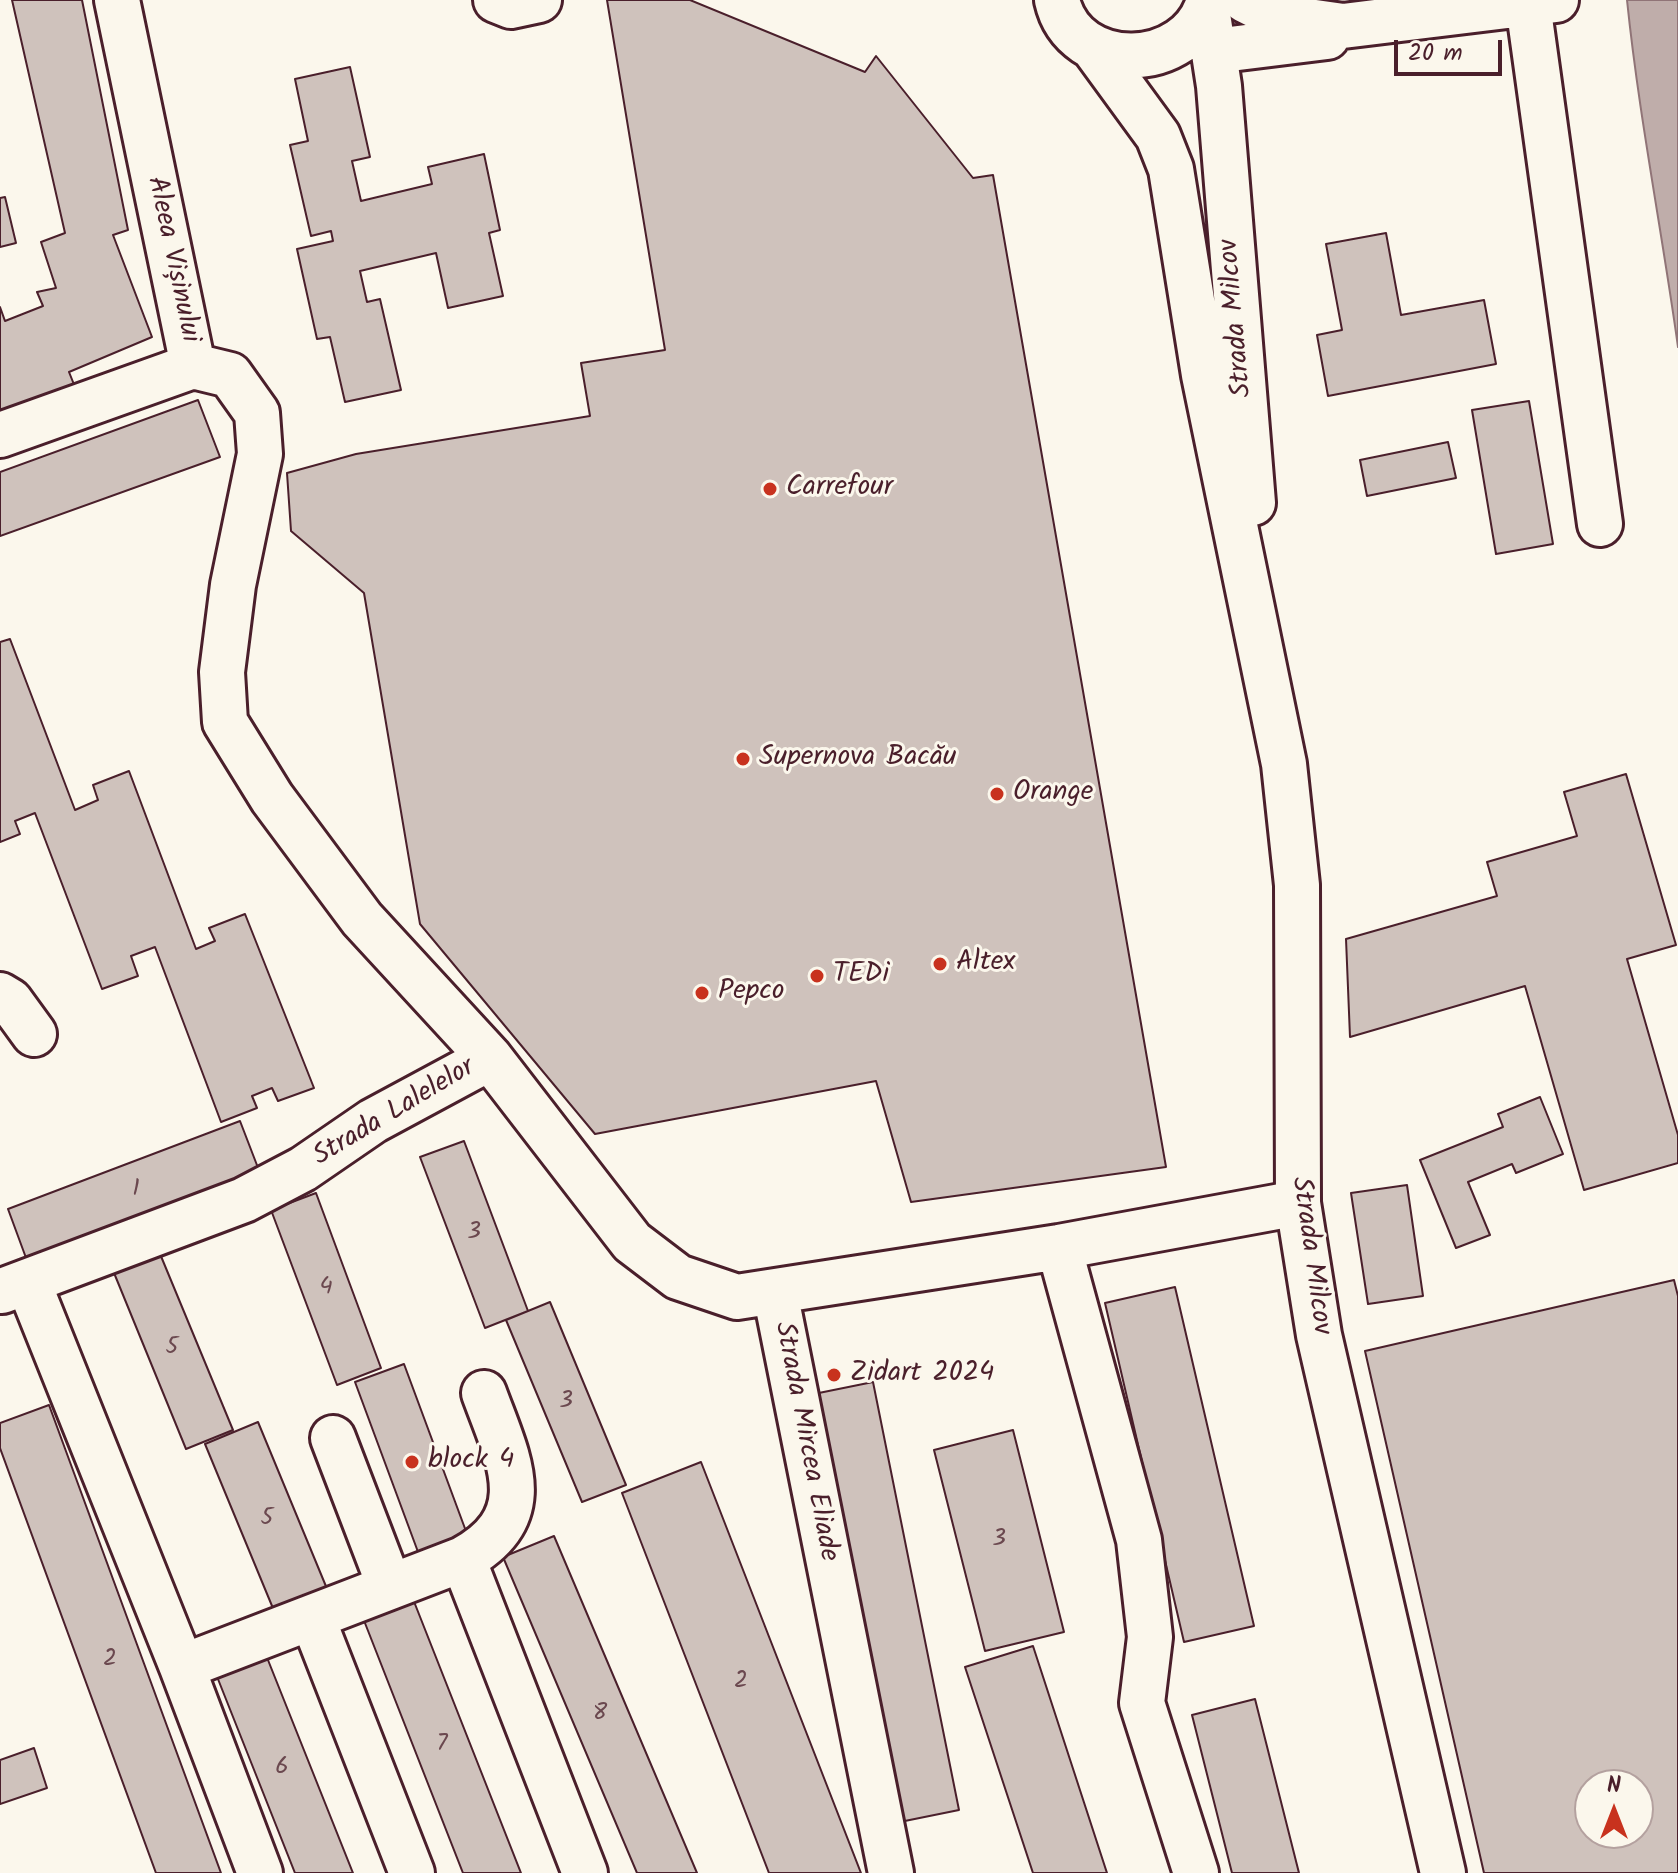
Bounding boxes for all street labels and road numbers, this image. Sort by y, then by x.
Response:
street label: Aleea Vișinului [137,174,205,346]
street label: Strada Milcov [1214,237,1262,399]
street label: Strada Lalelelor [308,1053,482,1175]
street label: Strada Milcov [1281,1175,1337,1337]
street label: Strada Mircea Eliade [764,1319,844,1565]

